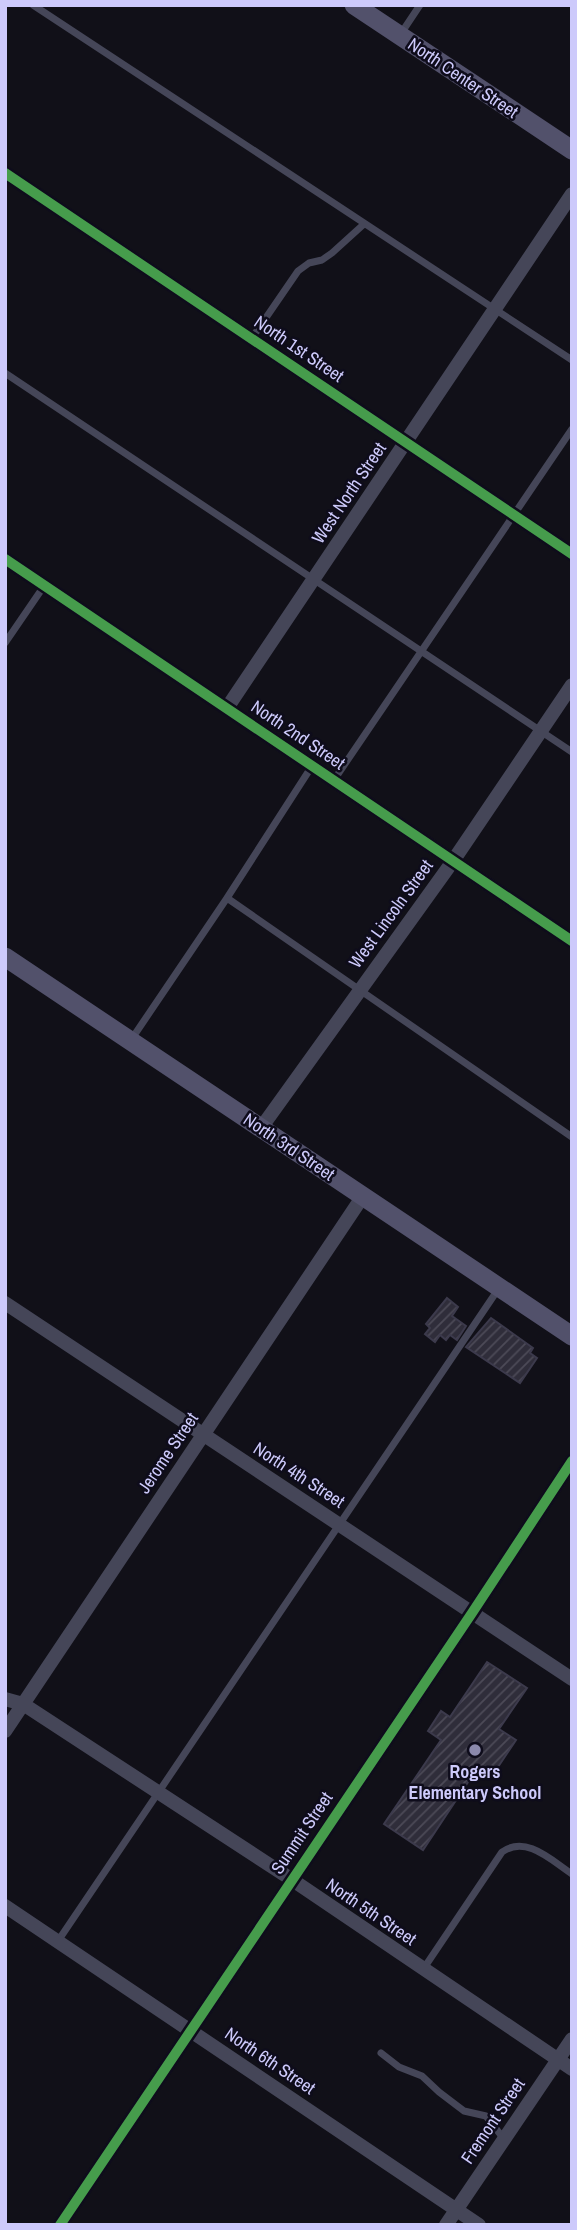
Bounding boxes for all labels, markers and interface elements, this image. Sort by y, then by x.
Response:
street label: North Center Street [403,31,523,124]
street label: North 1st Street [249,309,349,388]
street label: West North Street [305,437,392,548]
street label: North 2nd Street [246,694,350,775]
street label: West Lincoln Street [343,854,438,973]
street label: North 3rd Street [239,1107,340,1186]
street label: Jerome Street [131,1407,204,1498]
street label: North 4th Street [249,1436,350,1513]
marker: Rogers Elementary School [467,1742,483,1758]
place label: Rogers Elementary School [409,1759,541,1805]
street label: Summit Street [265,1787,338,1879]
street label: North 5th Street [321,1872,421,1951]
street label: North 6th Street [220,2021,320,2100]
street label: Fremont Street [455,2073,530,2169]

